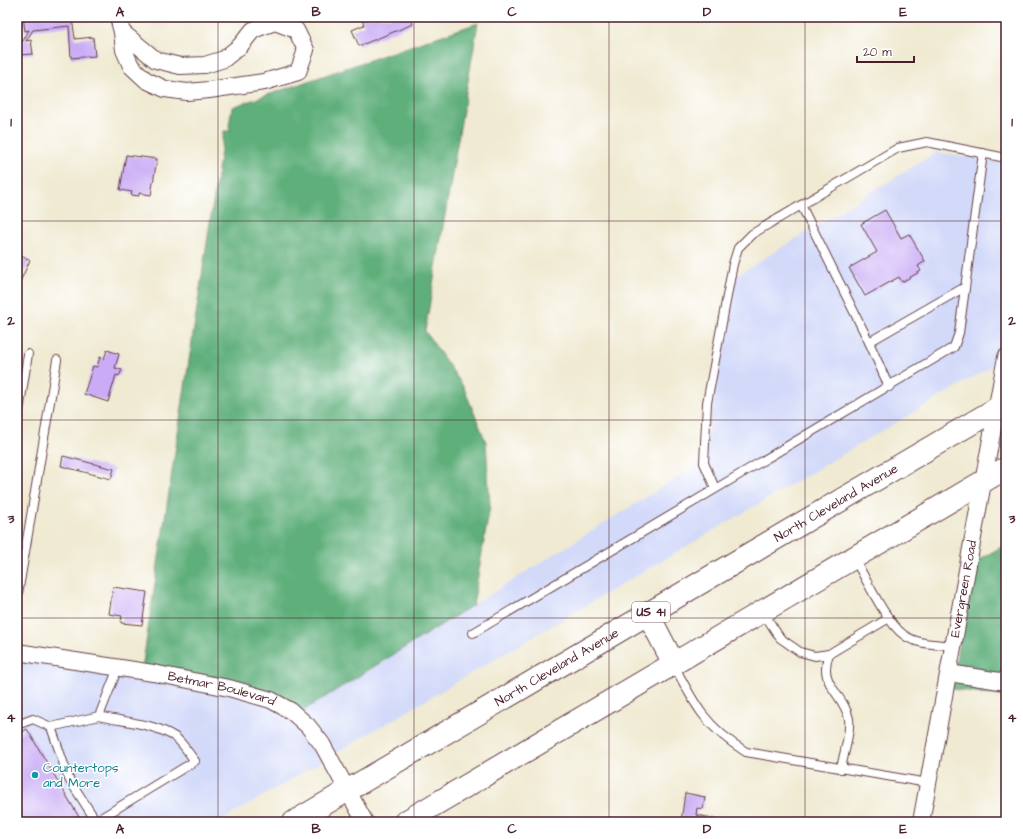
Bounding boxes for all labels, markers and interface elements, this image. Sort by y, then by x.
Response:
text: A [116,3,125,21]
text: B [311,3,321,21]
text: C [507,3,517,21]
text: D [703,3,712,21]
text: E [899,3,907,21]
scale bar [857,38,914,64]
text: 20 m [863,44,892,61]
text: 1 [10,113,12,131]
text: 1 [1011,113,1013,131]
text: 2 [6,312,15,330]
text: 2 [1007,312,1016,330]
street label: North Cleveland Avenue [771,459,901,547]
text: 3 [7,510,15,528]
text: 3 [1008,510,1016,528]
street label: Evergreen Road [946,539,981,639]
road number: US 41 [632,602,670,622]
street label: North Cleveland Avenue [492,624,622,711]
street label: Betmar Boulevard [166,667,279,710]
text: 4 [7,709,16,727]
text: 4 [1008,709,1017,727]
place label: Countertops and More [43,759,119,792]
marker: Countertops and More [30,770,40,780]
text: A [116,820,125,838]
text: B [311,820,321,838]
text: C [507,820,517,838]
text: D [703,820,712,838]
text: E [899,820,907,838]

